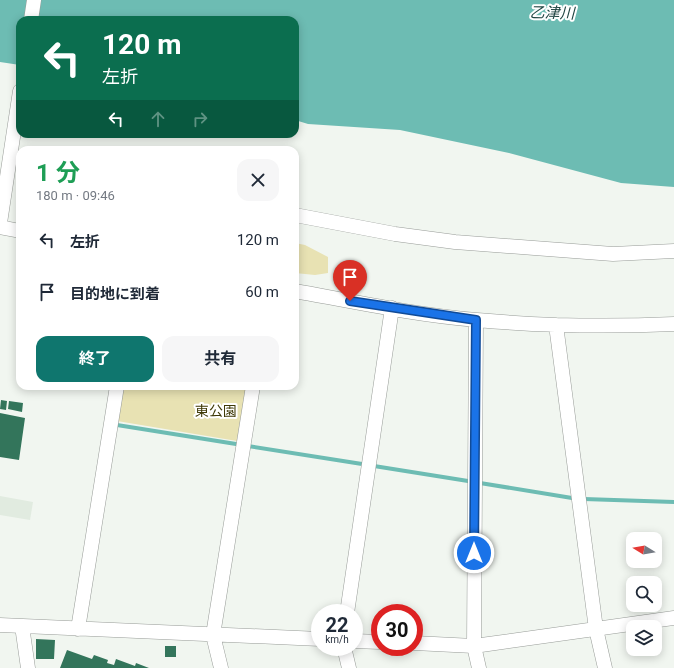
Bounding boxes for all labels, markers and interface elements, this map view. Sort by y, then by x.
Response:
water label: 乙津川 [529,4,577,22]
text: 120 m [102,28,181,61]
icon: left [36,32,88,84]
text: 左折 [102,66,138,87]
icon: left [105,108,127,130]
icon: ahead [147,108,169,130]
icon: right [189,108,211,130]
text: 1 分 [36,159,80,187]
button: close [237,159,279,201]
text: 180 m · 09:46 [36,188,115,203]
icon: left [36,229,58,251]
text: 120 m [237,231,279,249]
text: 左折 [70,233,100,251]
pin [333,260,367,301]
icon: arrive [339,266,361,288]
icon: arrive [36,281,58,303]
text: 60 m [245,283,279,301]
text: 目的地に到着 [70,285,160,303]
button: 終了 [36,336,154,382]
button: 共有 [162,336,279,382]
park label: 東公園 [195,403,237,419]
position arrow [453,532,495,574]
north arrow [626,532,662,568]
map controls [626,532,662,656]
button: search [626,576,662,612]
speed limit sign: 30 [371,604,423,656]
text: 22 [326,613,348,637]
button: layers [626,620,662,656]
text: km/h [325,634,349,645]

